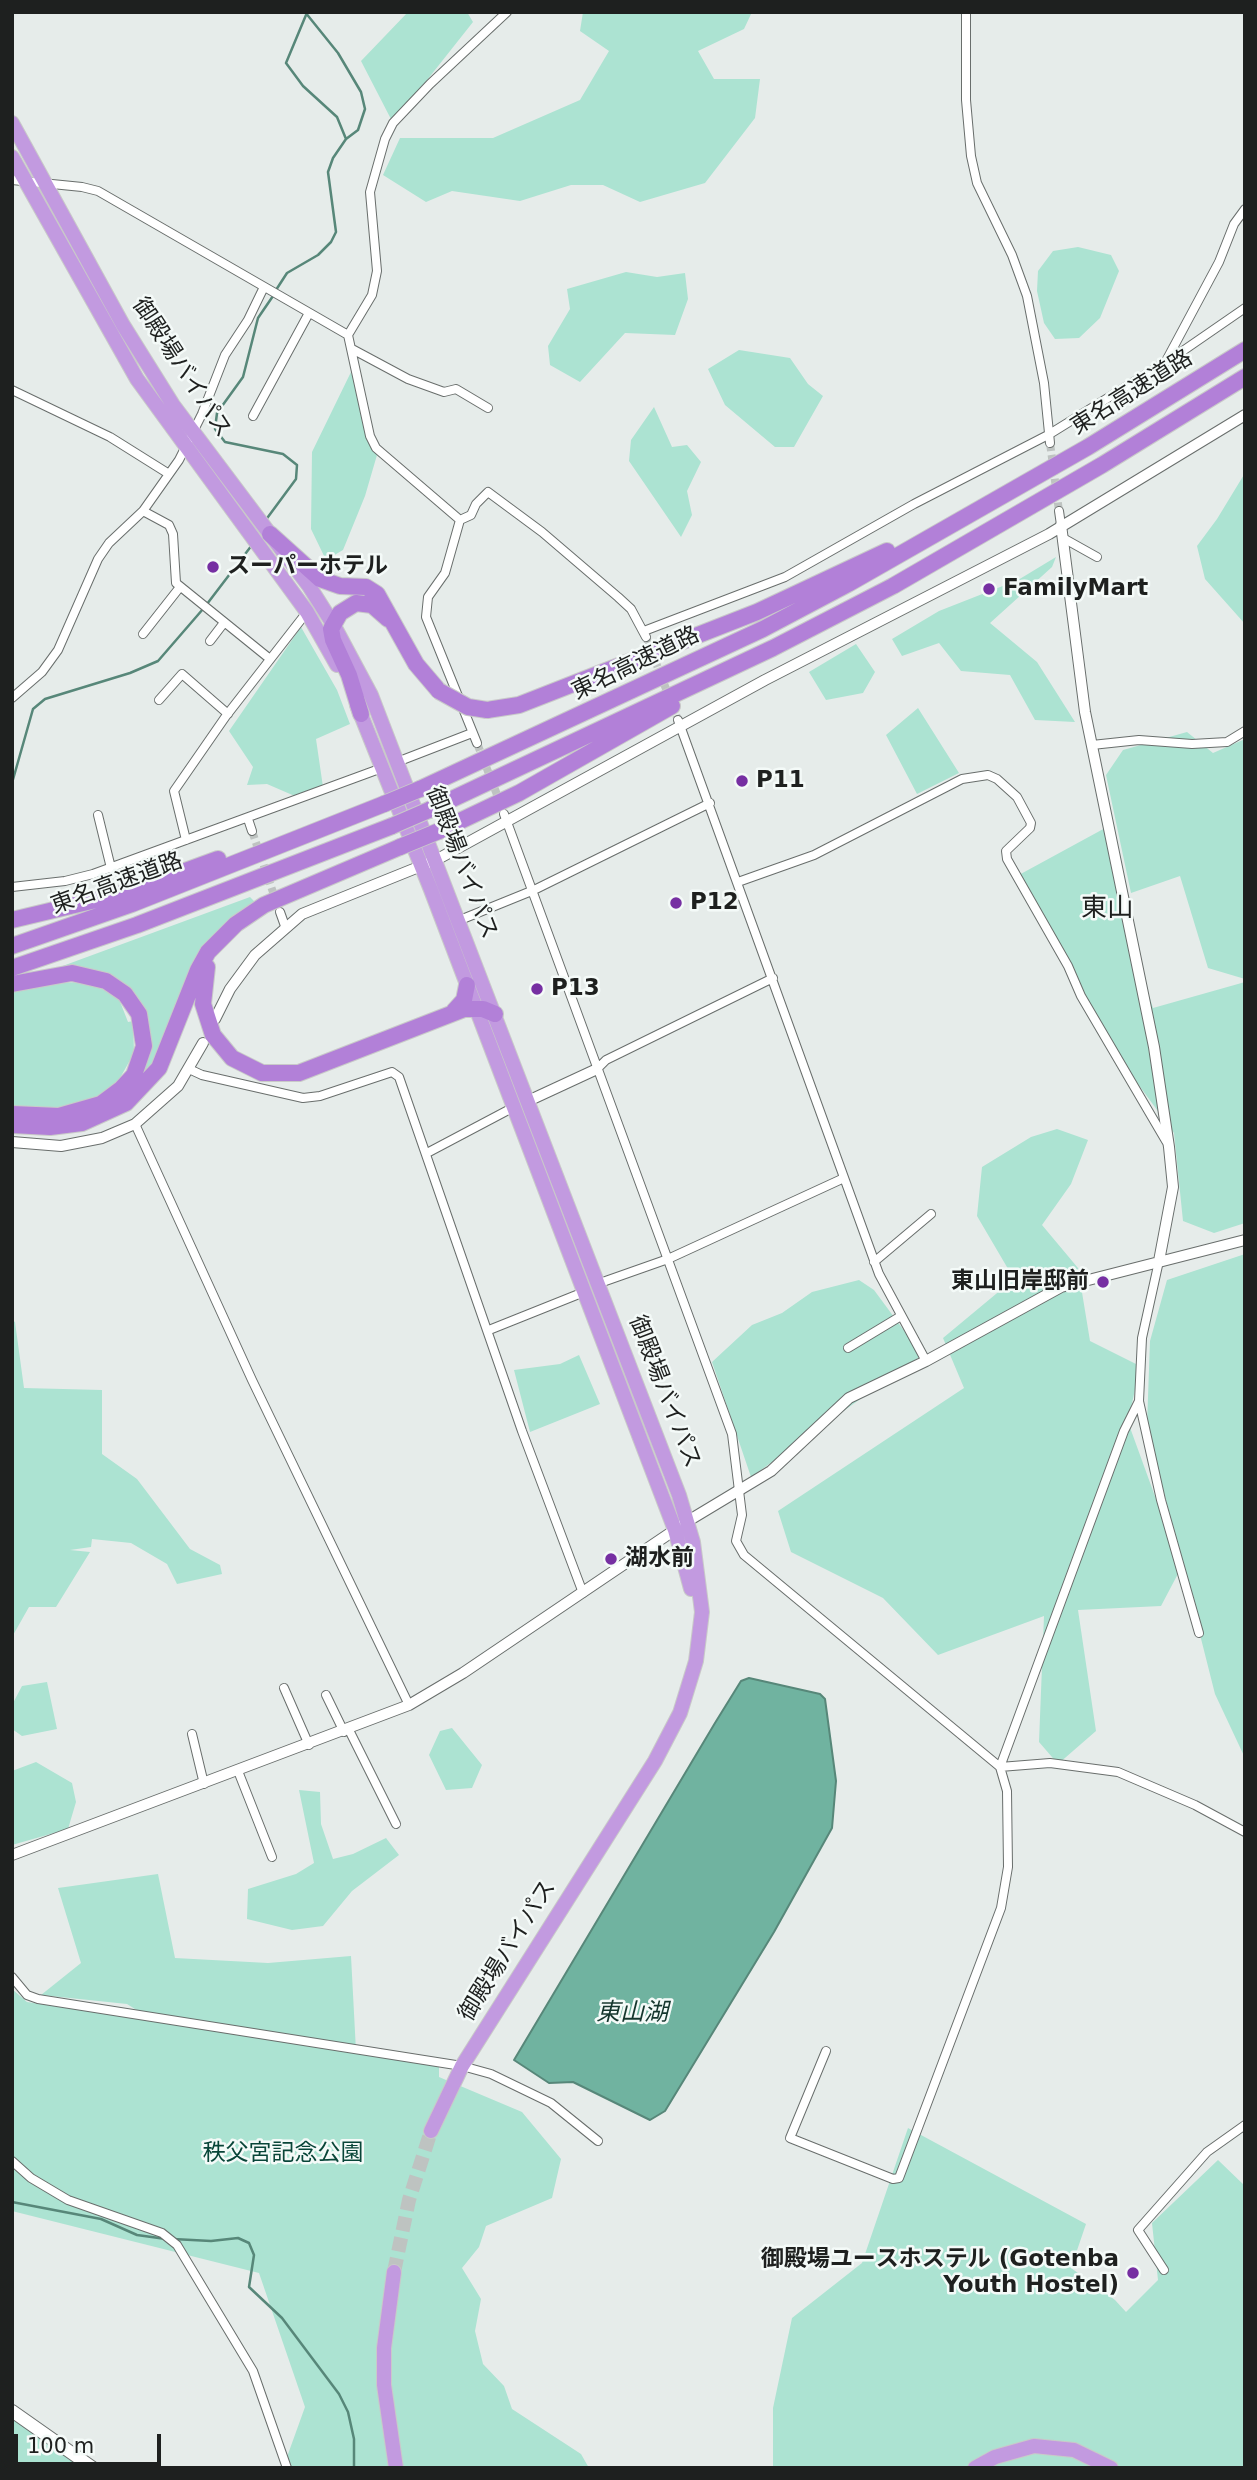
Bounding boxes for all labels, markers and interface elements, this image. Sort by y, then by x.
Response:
street label: 御殿場バイパス [126,293,236,443]
street label: 東名高速道路 [1066,345,1198,441]
place label: スーパーホテル [227,553,388,581]
marker: スーパーホテル [205,559,221,575]
place label: FamilyMart [1003,575,1148,603]
marker: FamilyMart [981,581,997,597]
street label: 東名高速道路 [568,621,704,707]
place label: P11 [756,767,805,795]
marker: P11 [734,773,750,789]
street label: 御殿場バイパス [419,783,503,943]
street label: 東名高速道路 [47,847,187,921]
place label: P12 [690,889,739,917]
district label: 東山 [1081,893,1133,925]
marker: P12 [668,895,684,911]
place label: P13 [551,975,600,1003]
marker: P13 [529,981,545,997]
place label: 東山旧岸邸前 [951,1268,1089,1296]
marker: 東山旧岸邸前 [1095,1274,1111,1290]
street label: 御殿場バイパス [622,1312,706,1472]
place label: 湖水前 [625,1545,694,1573]
marker: 湖水前 [603,1551,619,1567]
street label: 御殿場バイパス [454,1875,562,2027]
water label: 東山湖 [596,2000,668,2028]
park label: 秩父宮記念公園 [203,2140,363,2168]
place label: 御殿場ユースホステル (Gotenba Youth Hostel) [761,2246,1119,2300]
marker: 御殿場ユースホステル (Gotenba Youth Hostel) [1125,2265,1141,2281]
scale bar [18,2420,164,2464]
text: 100 m [27,2434,94,2458]

